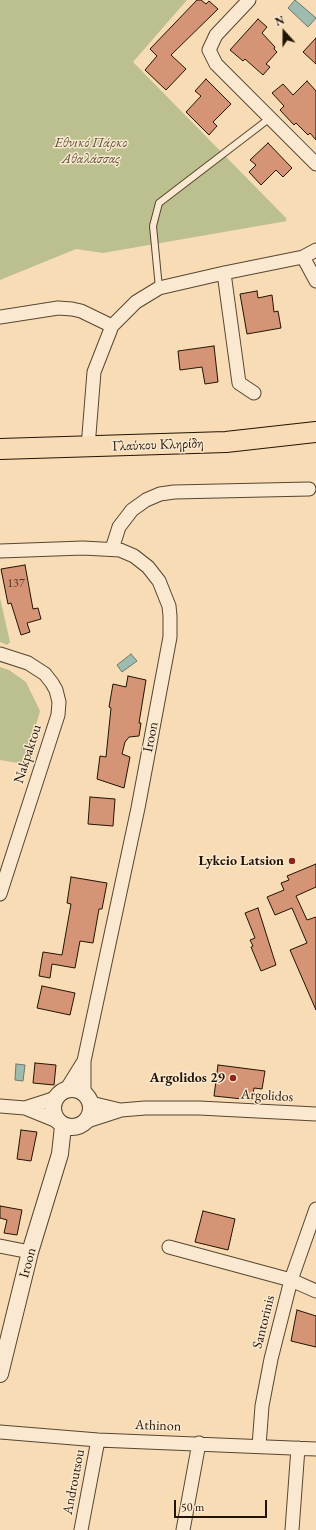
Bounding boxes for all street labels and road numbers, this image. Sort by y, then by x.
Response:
street label: Γλαύκου Κληρίδη [112,435,204,455]
street label: Iroon [140,720,162,754]
street label: Nakpaktou [11,722,45,786]
street label: Argolidos [240,1086,294,1106]
street label: Iroon [16,1246,40,1280]
street label: Santorinis [249,1294,279,1350]
street label: Athinon [135,1417,181,1435]
street label: Androutsou [59,1448,89,1516]

